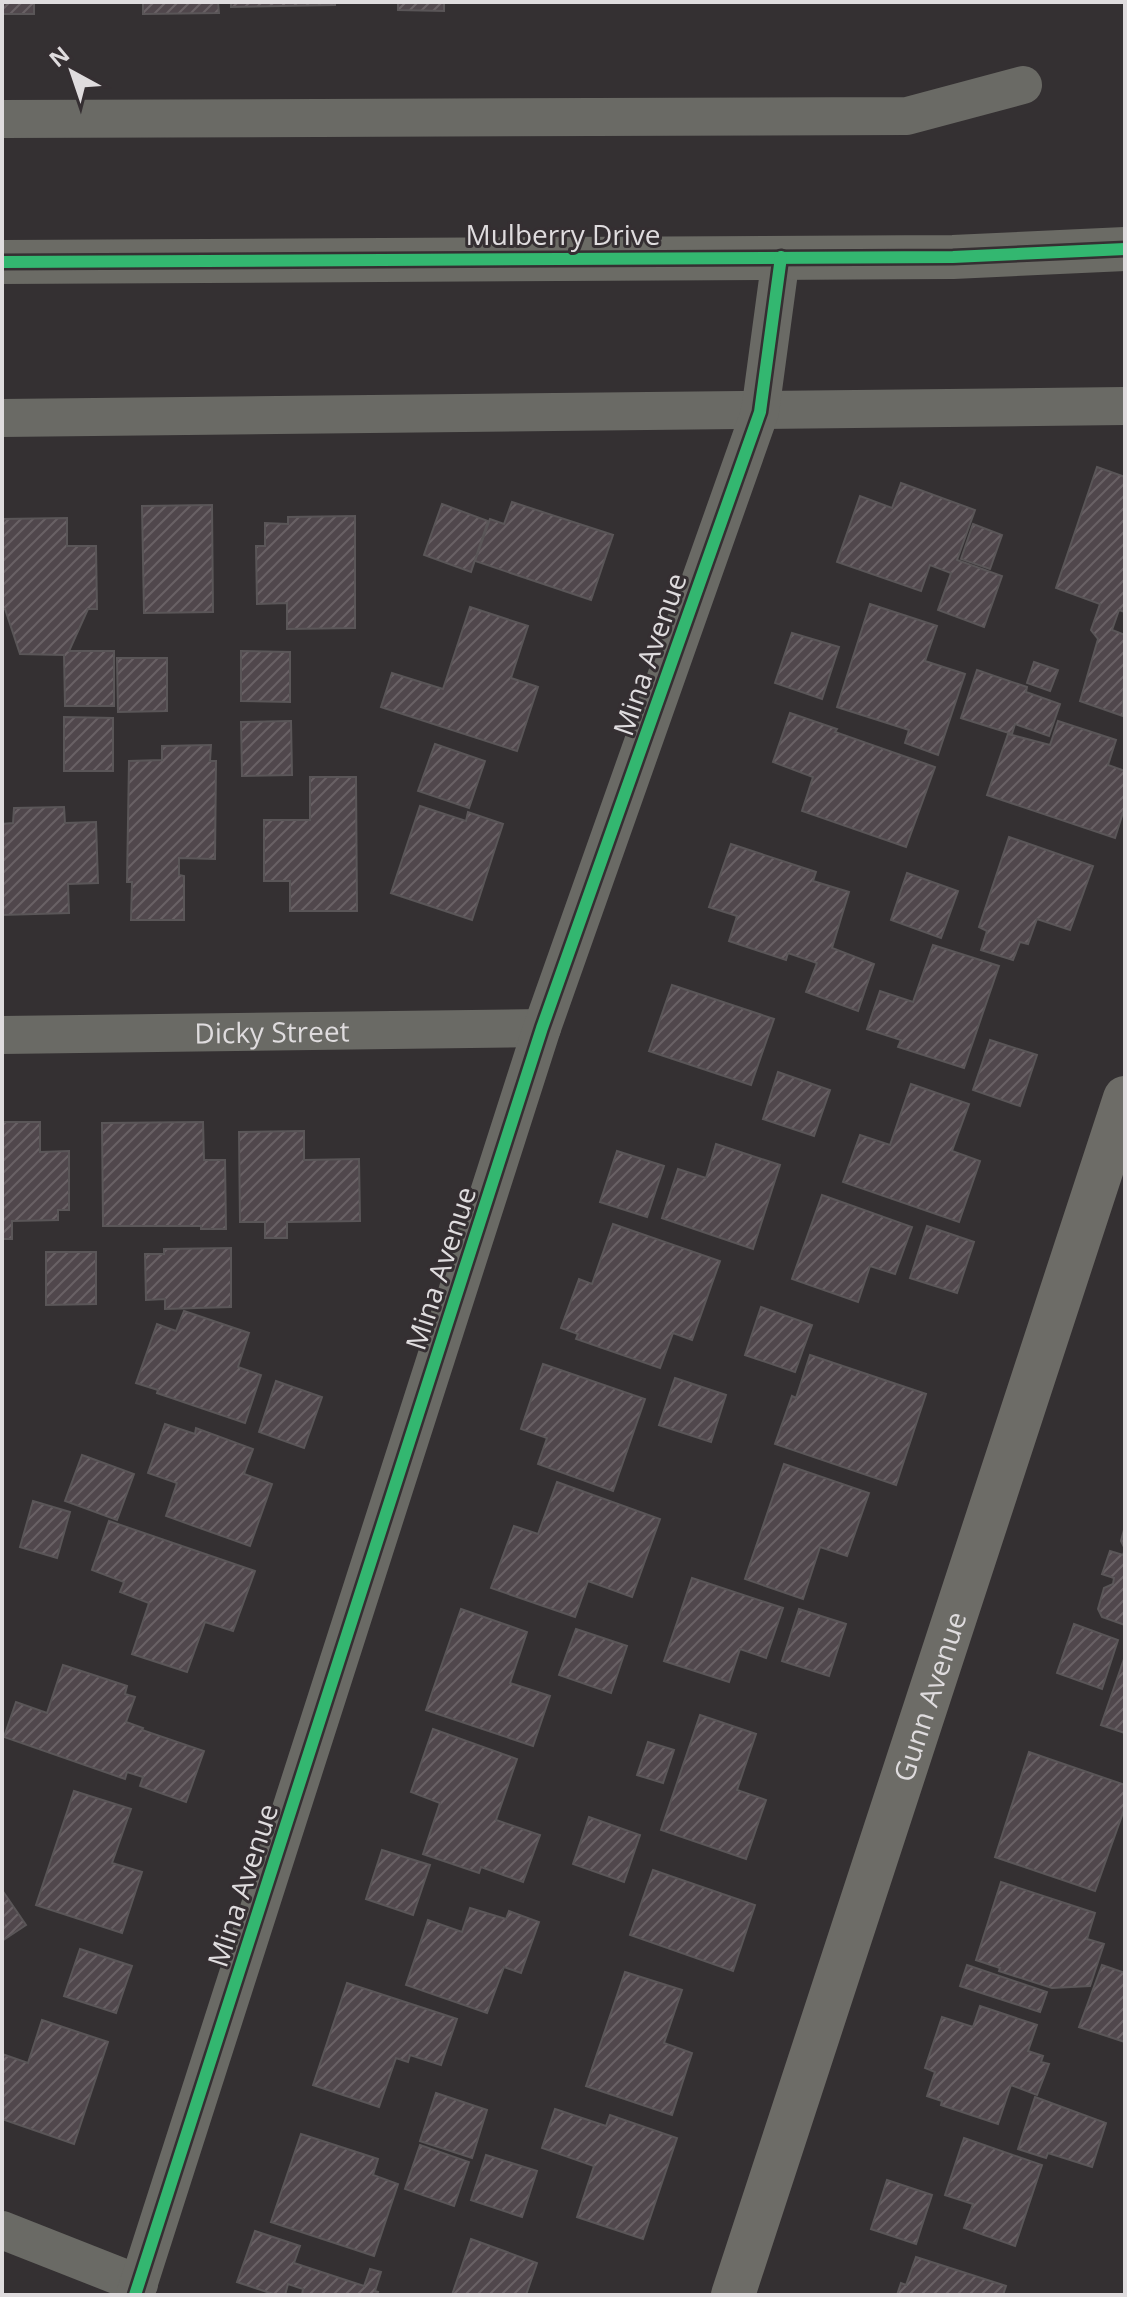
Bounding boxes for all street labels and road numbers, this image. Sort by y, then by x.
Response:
street label: Mulberry Drive [465,215,661,253]
street label: Mina Avenue [603,568,695,740]
street label: Dicky Street [194,1011,350,1052]
street label: Mina Avenue [396,1181,484,1355]
street label: Gunn Avenue [884,1606,975,1786]
street label: Mina Avenue [198,1798,286,1972]

